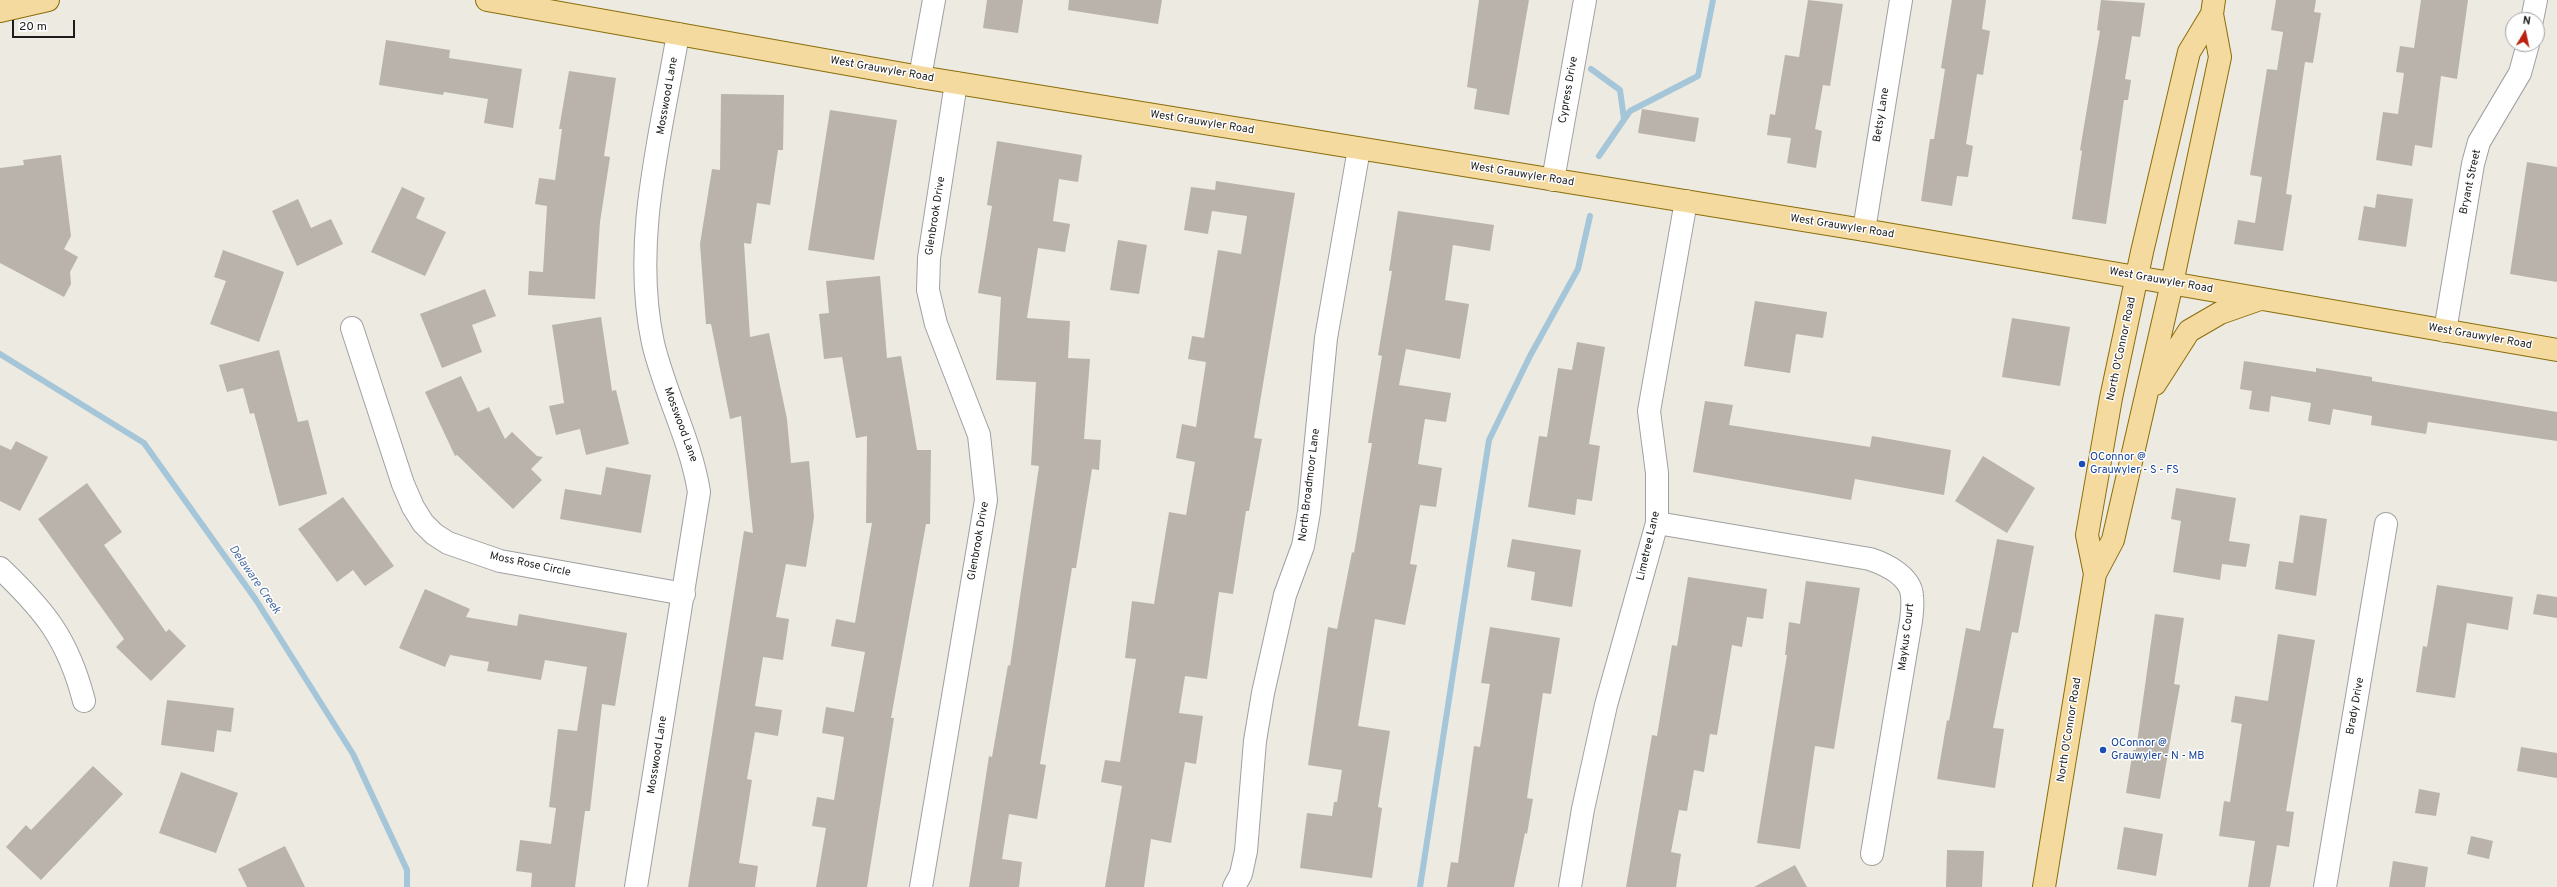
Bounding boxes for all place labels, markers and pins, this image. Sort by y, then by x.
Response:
place label: OConnor @ Grauwyler - S - FS [2090,451,2179,477]
marker: OConnor @ Grauwyler - S - FS [2077,459,2087,469]
place label: OConnor @ Grauwyler - N - MB [2111,737,2204,763]
marker: OConnor @ Grauwyler - N - MB [2098,745,2108,755]

